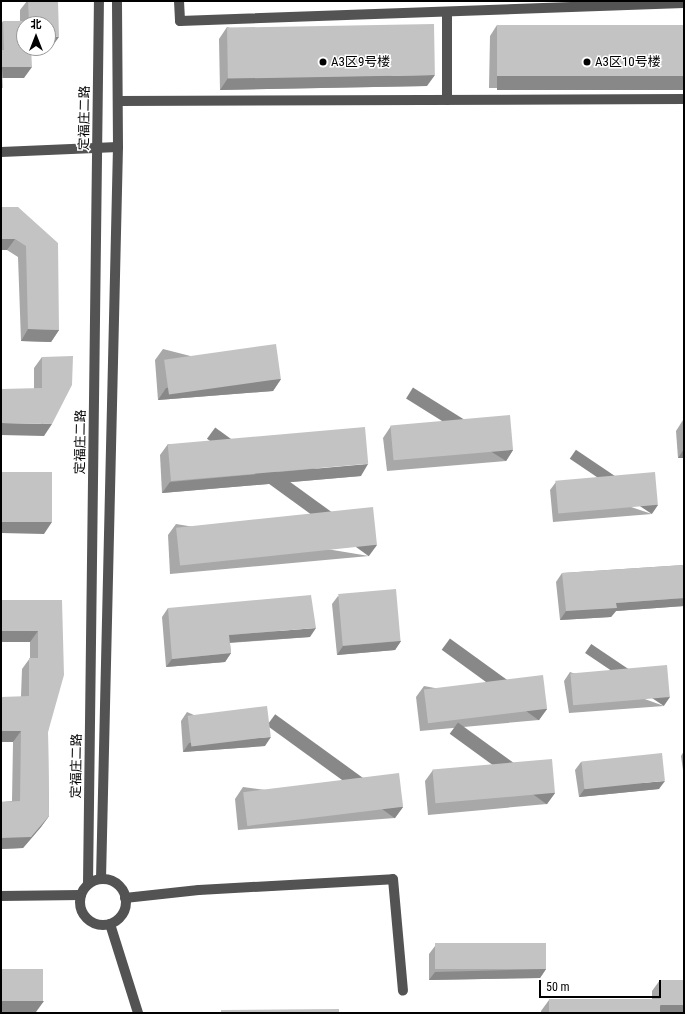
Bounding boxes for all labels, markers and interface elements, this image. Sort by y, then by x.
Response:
north arrow [16,16,56,56]
text: 北 [31,18,42,31]
place label: A3区9号楼 [331,54,390,70]
place label: A3区10号楼 [595,54,661,70]
marker: A3区9号楼 [318,57,328,67]
marker: A3区10号楼 [582,57,592,67]
street label: 定福庄二路 [77,85,93,151]
street label: 定福庄二路 [73,409,89,475]
street label: 定福庄二路 [69,733,85,799]
scale bar [541,972,663,998]
text: 50 m [546,980,570,994]

